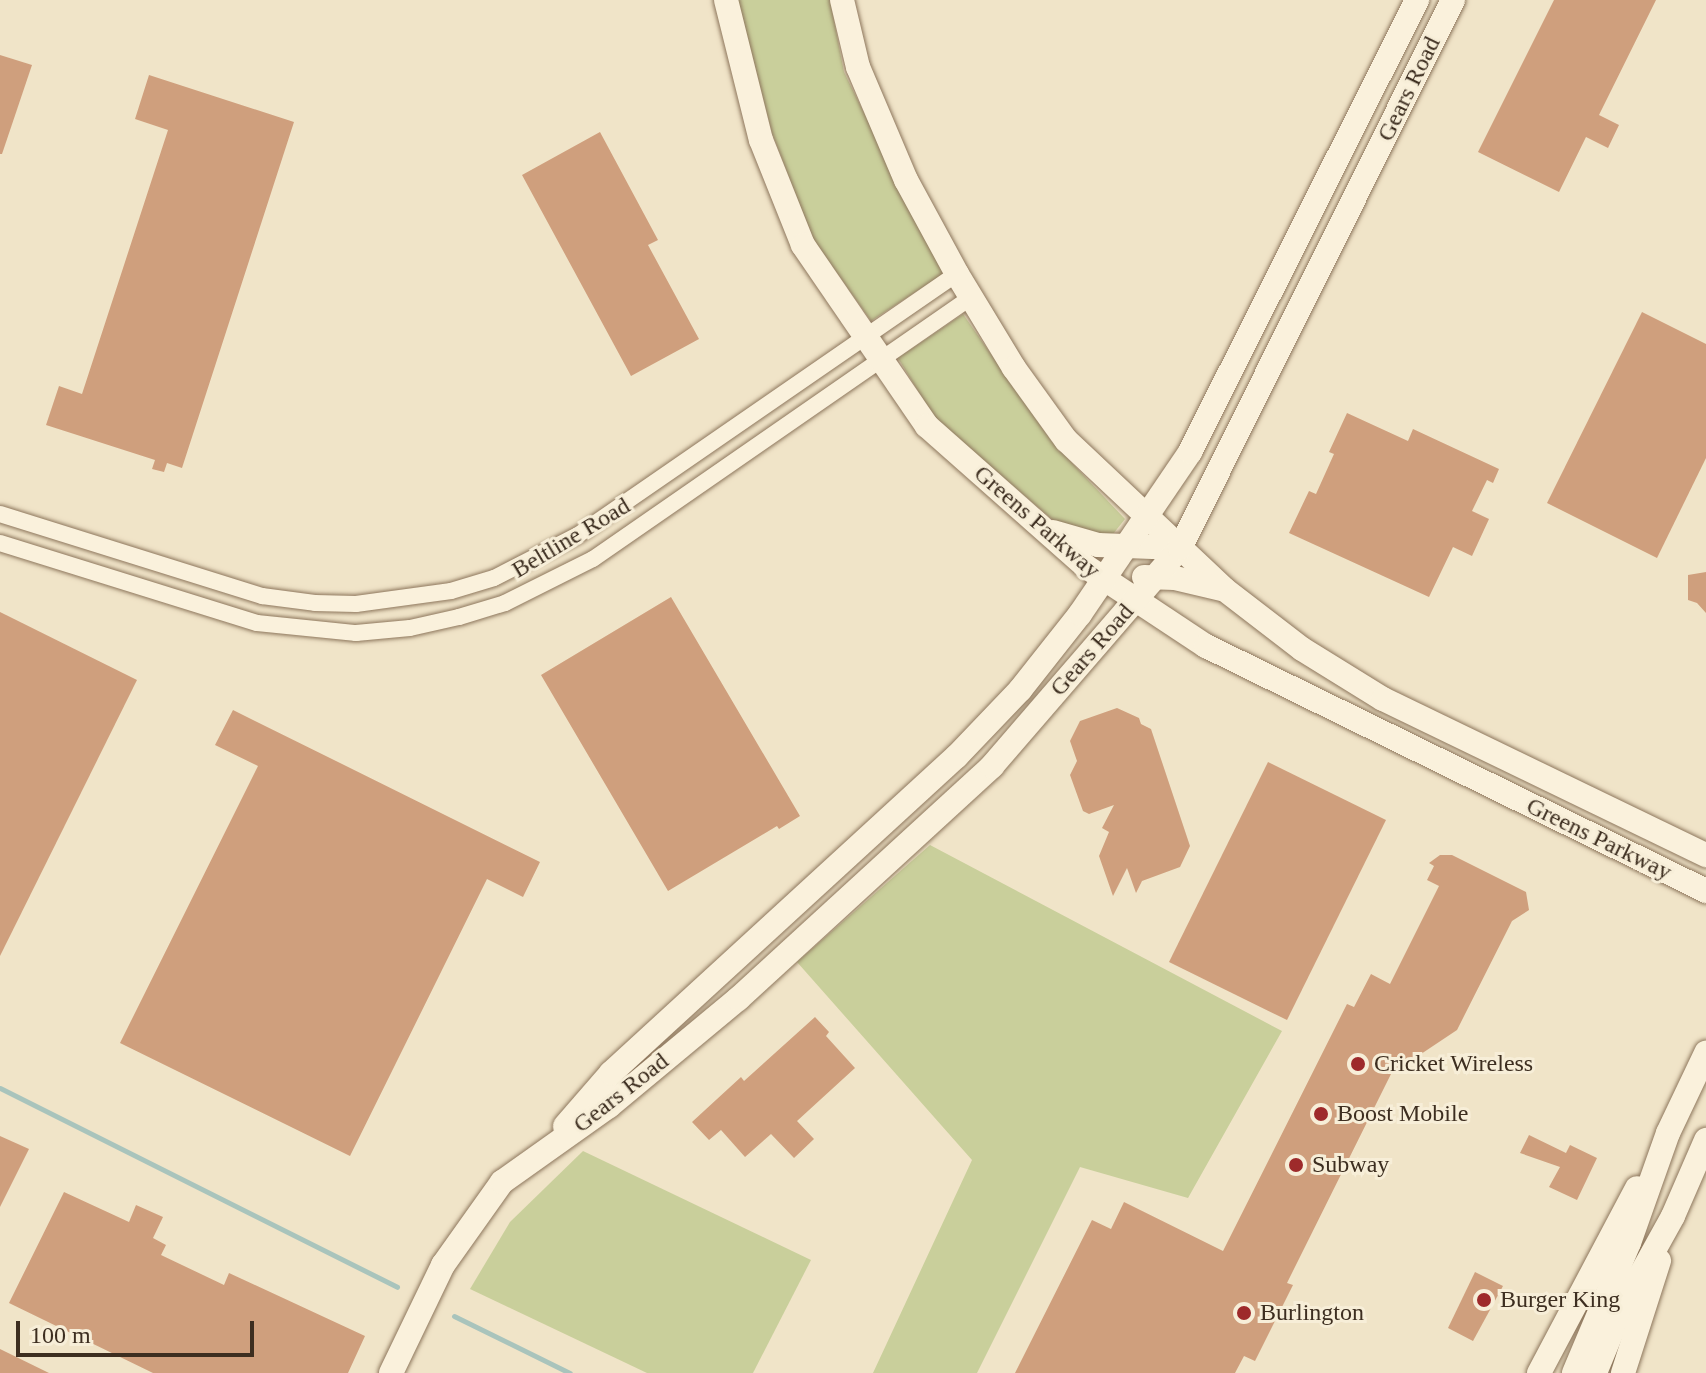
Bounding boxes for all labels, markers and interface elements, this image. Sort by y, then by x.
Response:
street label: Gears Road [1371,32,1447,146]
street label: Greens Parkway [968,459,1106,585]
street label: Beltline Road [507,491,635,585]
street label: Gears Road [1044,598,1140,702]
street label: Greens Parkway [1522,791,1676,887]
street label: Gears Road [568,1047,674,1139]
place label: Cricket Wireless [1374,1050,1534,1078]
marker: Cricket Wireless [1349,1055,1367,1073]
place label: Boost Mobile [1337,1100,1468,1128]
marker: Boost Mobile [1312,1105,1330,1123]
place label: Subway [1312,1151,1389,1179]
marker: Subway [1287,1156,1305,1174]
place label: Burger King [1500,1286,1620,1314]
marker: Burger King [1475,1291,1493,1309]
place label: Burlington [1260,1299,1364,1327]
marker: Burlington [1235,1304,1253,1322]
scale bar [20,1305,258,1355]
text: 100 m [30,1322,91,1348]

